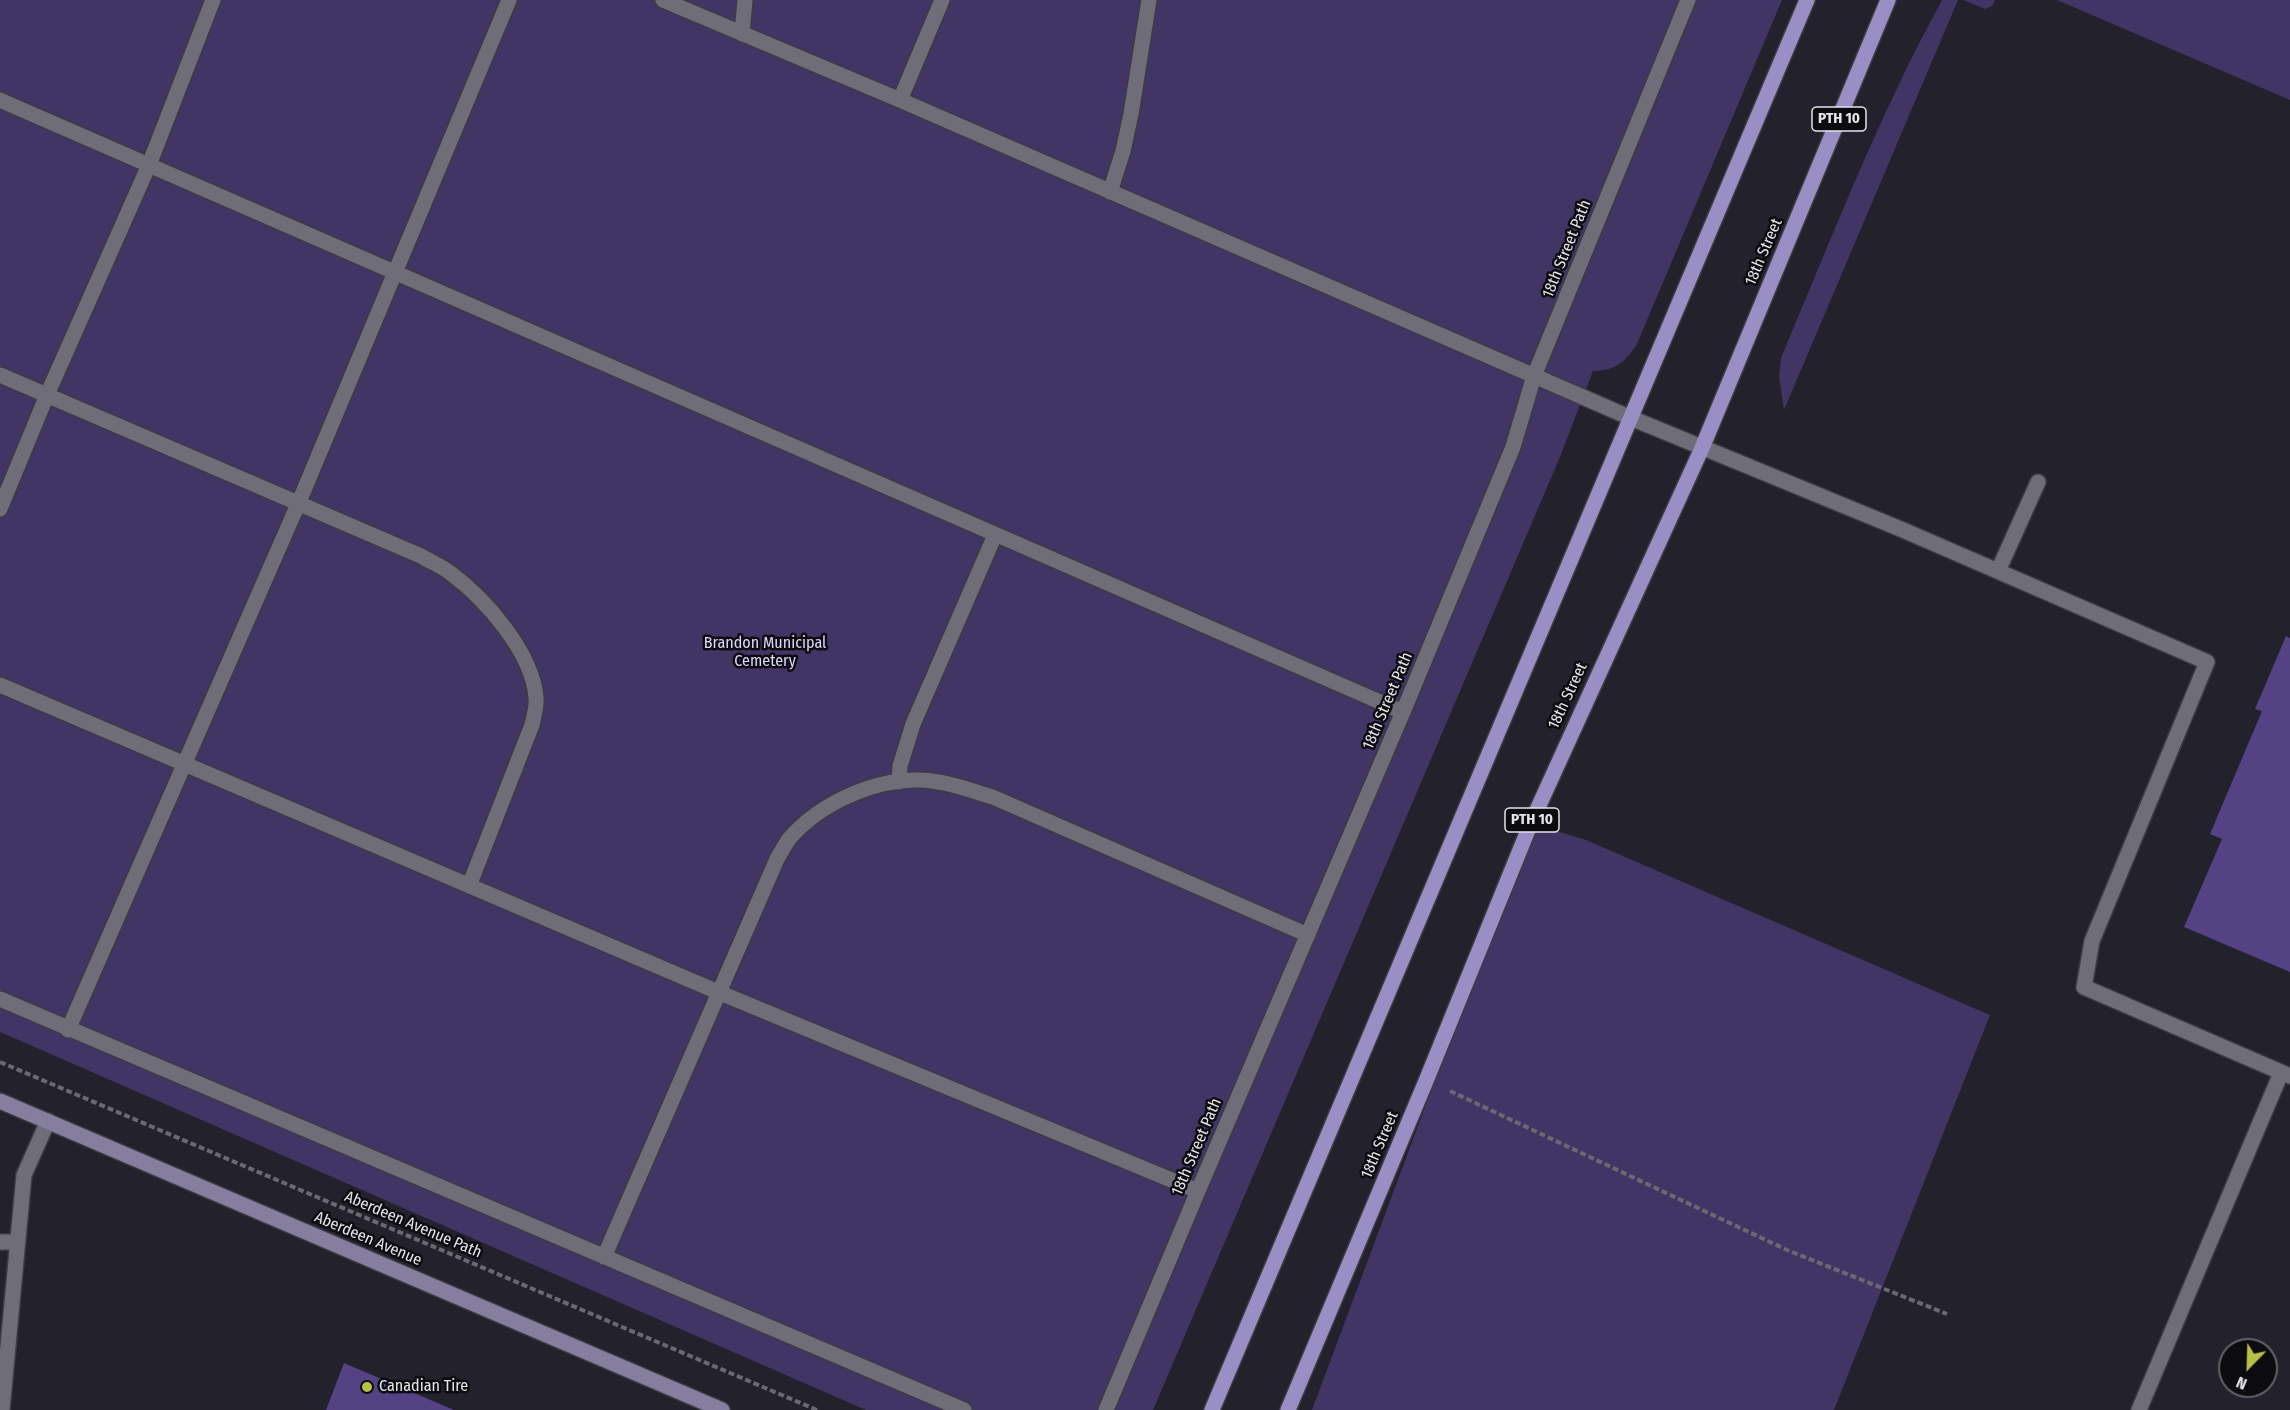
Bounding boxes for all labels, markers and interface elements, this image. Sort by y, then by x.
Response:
road number: PTH 10 [1812,107,1866,131]
street label: 18th Street Path [1539,197,1595,301]
street label: 18th Street [1741,216,1787,288]
park label: Brandon Municipal Cemetery [704,634,826,672]
street label: 18th Street Path [1359,649,1417,753]
street label: 18th Street [1544,660,1592,732]
road number: PTH 10 [1505,808,1559,832]
street label: 18th Street Path [1168,1095,1226,1199]
street label: 18th Street [1357,1109,1403,1181]
street label: Aberdeen Avenue Path [341,1187,485,1263]
street label: Aberdeen Avenue [311,1208,425,1270]
north arrow [2218,1338,2278,1398]
text: N [2233,1373,2250,1394]
place label: Canadian Tire [379,1377,468,1397]
marker: Canadian Tire [360,1380,374,1394]

